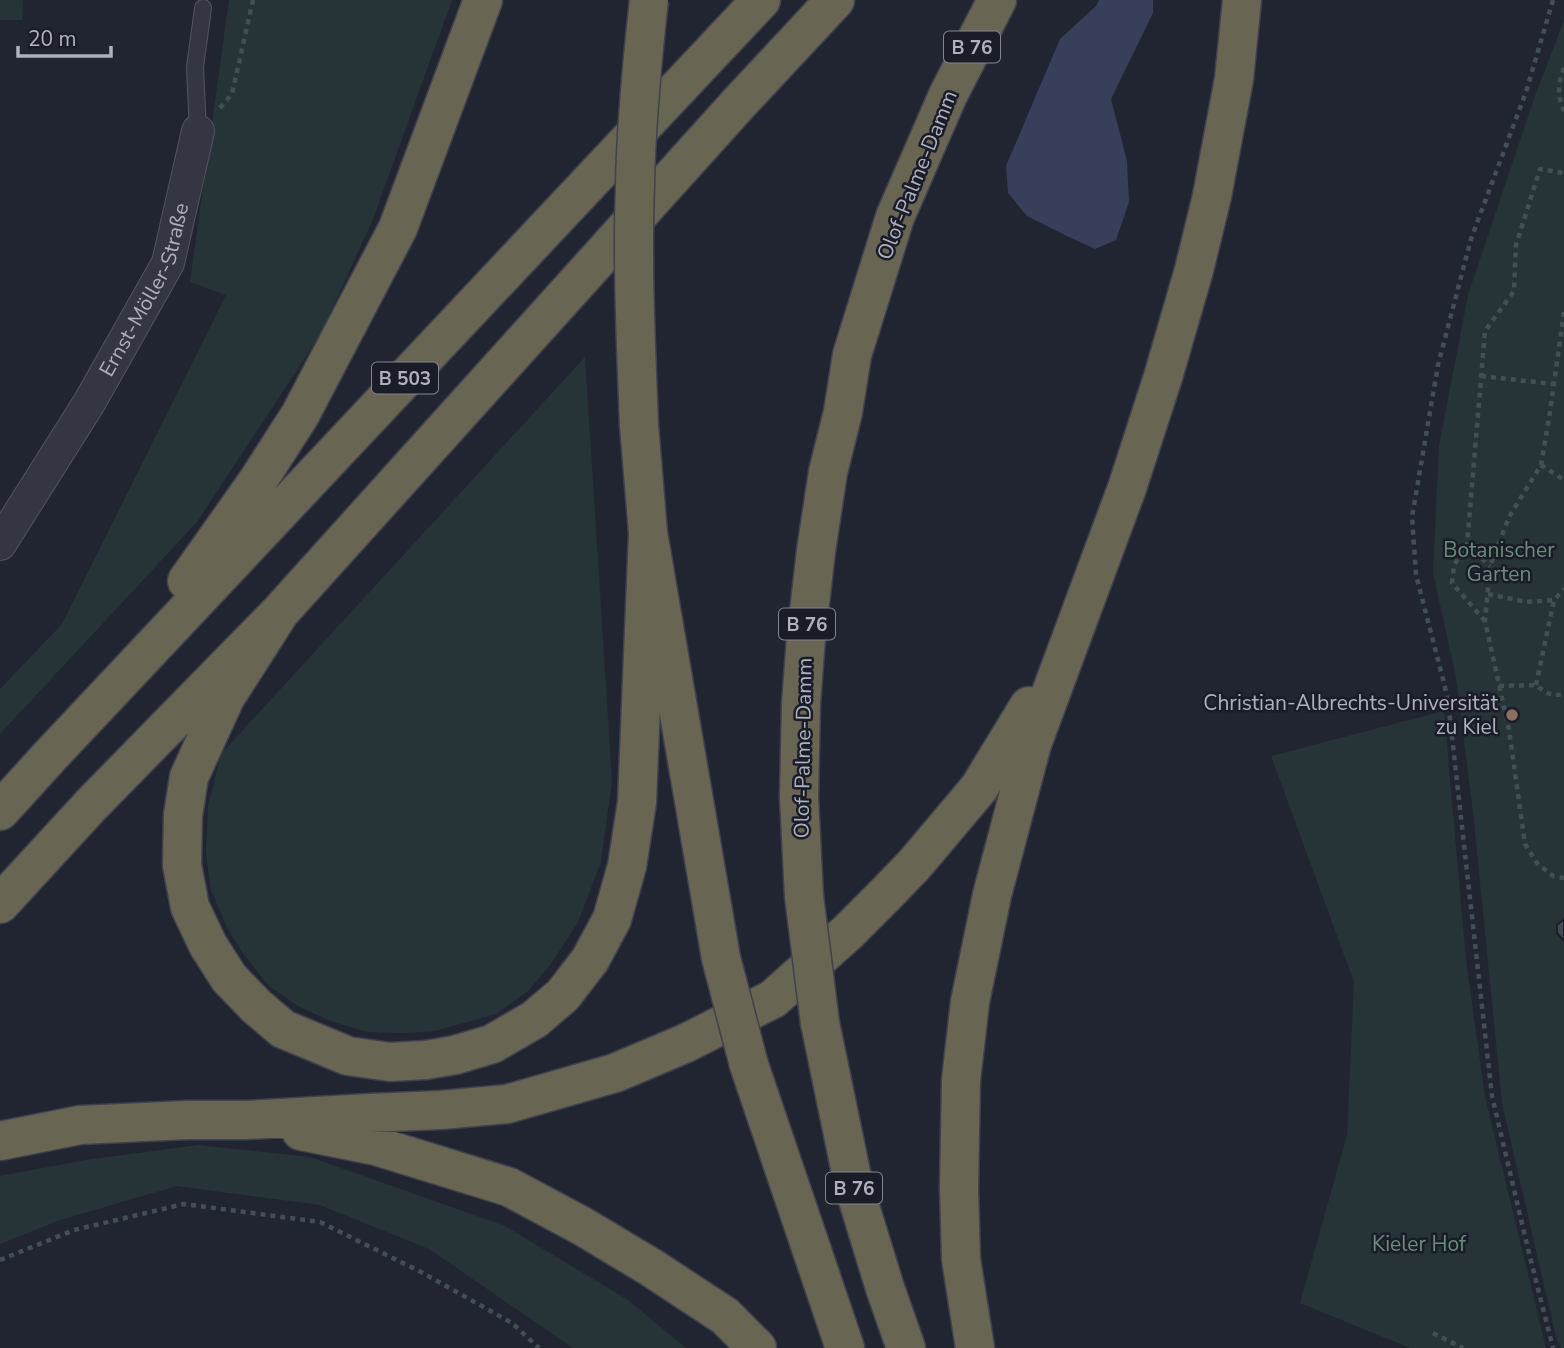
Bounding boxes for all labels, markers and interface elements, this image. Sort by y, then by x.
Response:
scale bar [18,14,110,58]
text: 20 m [28,25,77,53]
road number: B 76 [944,32,1000,62]
street label: Olof-Palme-Damm [870,86,964,264]
street label: Ernst-Möller-Straße [93,200,195,382]
road number: B 503 [372,362,438,394]
park label: Botanischer Garten [1443,536,1555,588]
road number: B 76 [779,608,835,639]
street label: Olof-Palme-Damm [787,657,819,839]
place label: Christian-Albrechts-Universität zu Kiel [1203,689,1499,741]
marker: Christian-Albrechts-Universität zu Kiel [1504,707,1520,723]
road number: B 76 [826,1172,882,1204]
park label: Kieler Hof [1372,1230,1467,1258]

